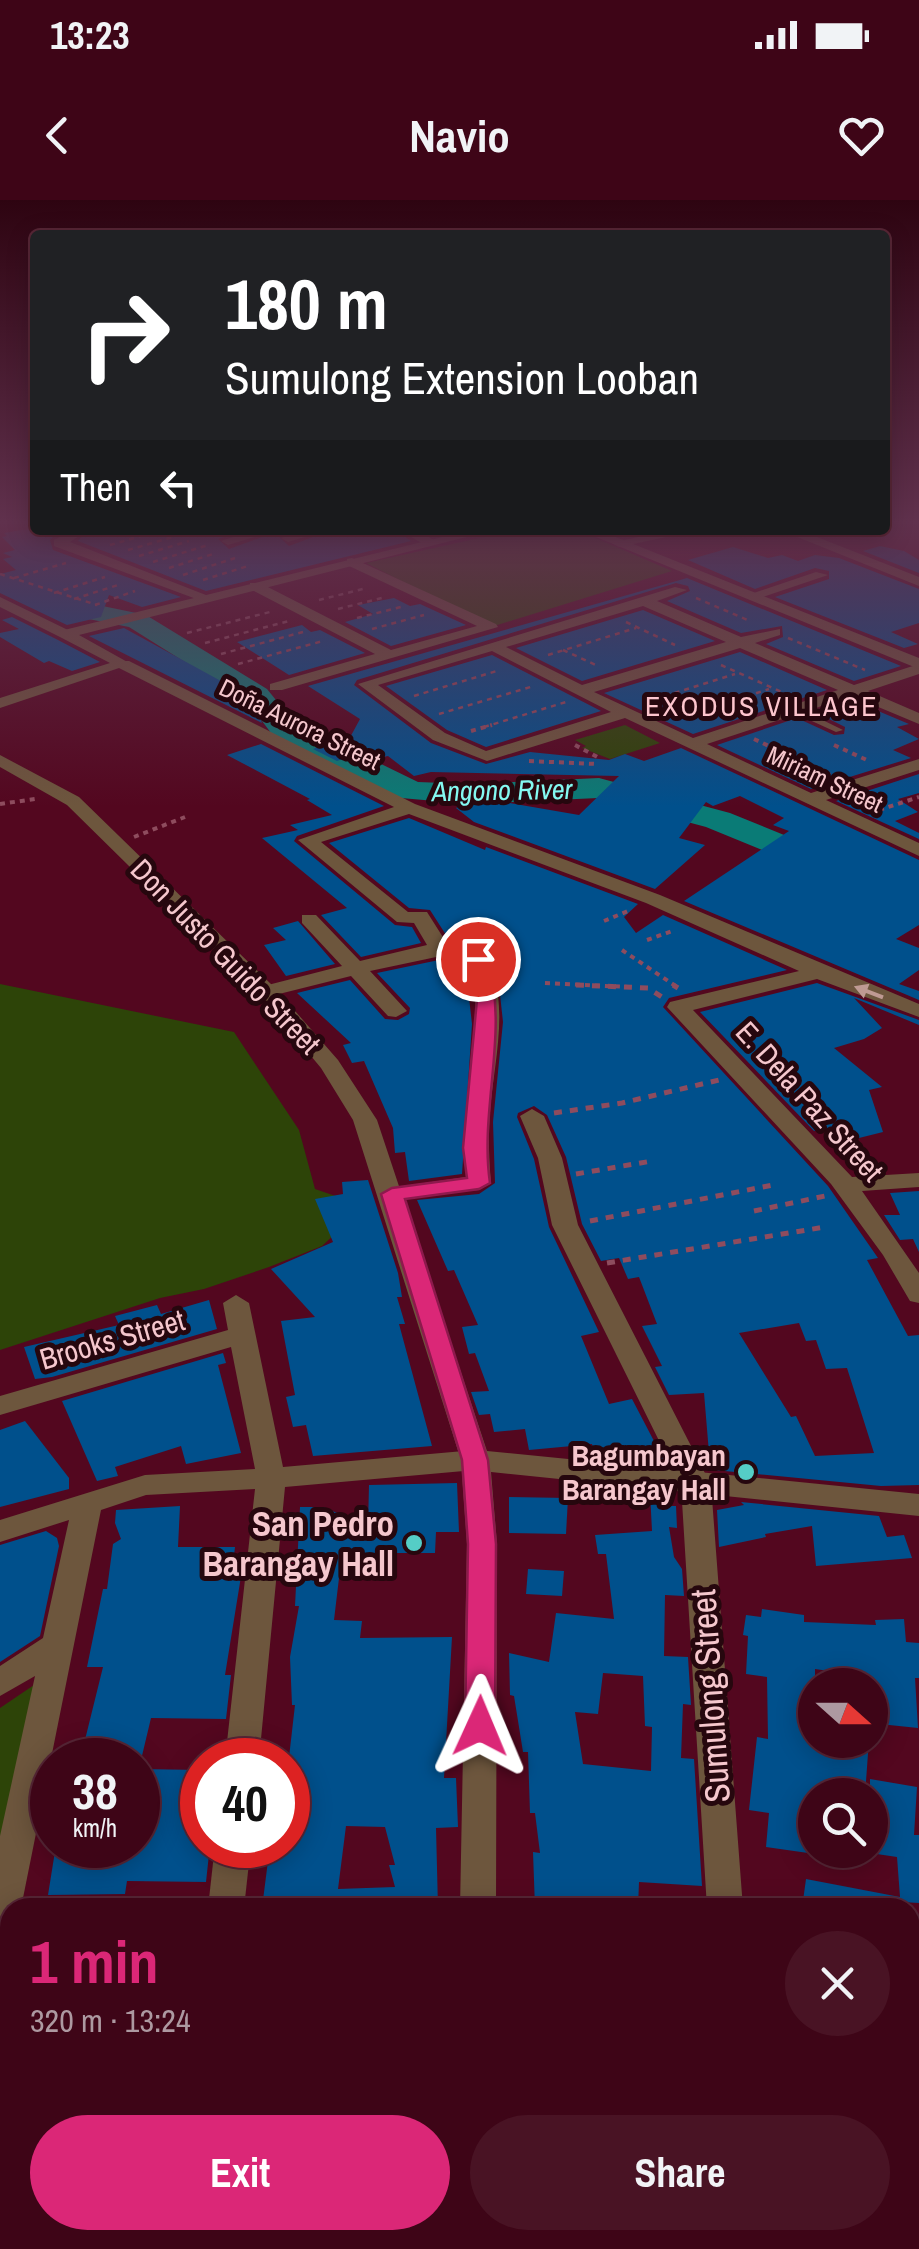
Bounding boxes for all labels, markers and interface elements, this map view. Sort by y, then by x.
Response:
text: 13:23 [50,10,130,61]
text: Navio [409,105,510,166]
icon: back [30,108,85,163]
icon: heart [834,108,889,163]
text: 180 m [225,257,388,351]
icon: right [60,270,190,400]
text: Sumulong Extension Looban [225,347,699,408]
icon: left [151,460,206,515]
text: Then [60,462,131,513]
street label: Doña Aurora Street [214,670,387,778]
district label: EXODUS VILLAGE [645,687,879,725]
street label: Miriam Street [762,737,889,821]
water label: Angono River [429,770,574,810]
street label: Don Justo Guido Street [122,850,330,1062]
pin [436,917,521,1002]
icon: arrive [451,932,506,987]
one-way arrow [853,984,883,999]
street label: E. Dela Paz Street [727,1012,893,1190]
street label: Brooks Street [35,1299,189,1379]
place label: Bagumbayan Barangay Hall [562,1435,726,1509]
marker: Bagumbayan Barangay Hall [735,1461,757,1483]
place label: San Pedro Barangay Hall [203,1500,394,1587]
marker: San Pedro Barangay Hall [403,1532,425,1554]
street label: Sumulong Street [679,1588,741,1804]
north arrow [798,1668,888,1758]
map controls [798,1668,888,1868]
position arrow [428,1674,532,1778]
speed limit sign: 40 [180,1738,310,1868]
text: 38 [72,1757,118,1825]
button: search [798,1778,888,1868]
text: km/h [73,1811,117,1845]
text: 1 min [30,1921,159,2002]
button: close [785,1931,890,2036]
text: 320 m · 13:24 [30,1999,190,2042]
button: Exit [30,2115,450,2230]
button: Share [470,2115,890,2230]

